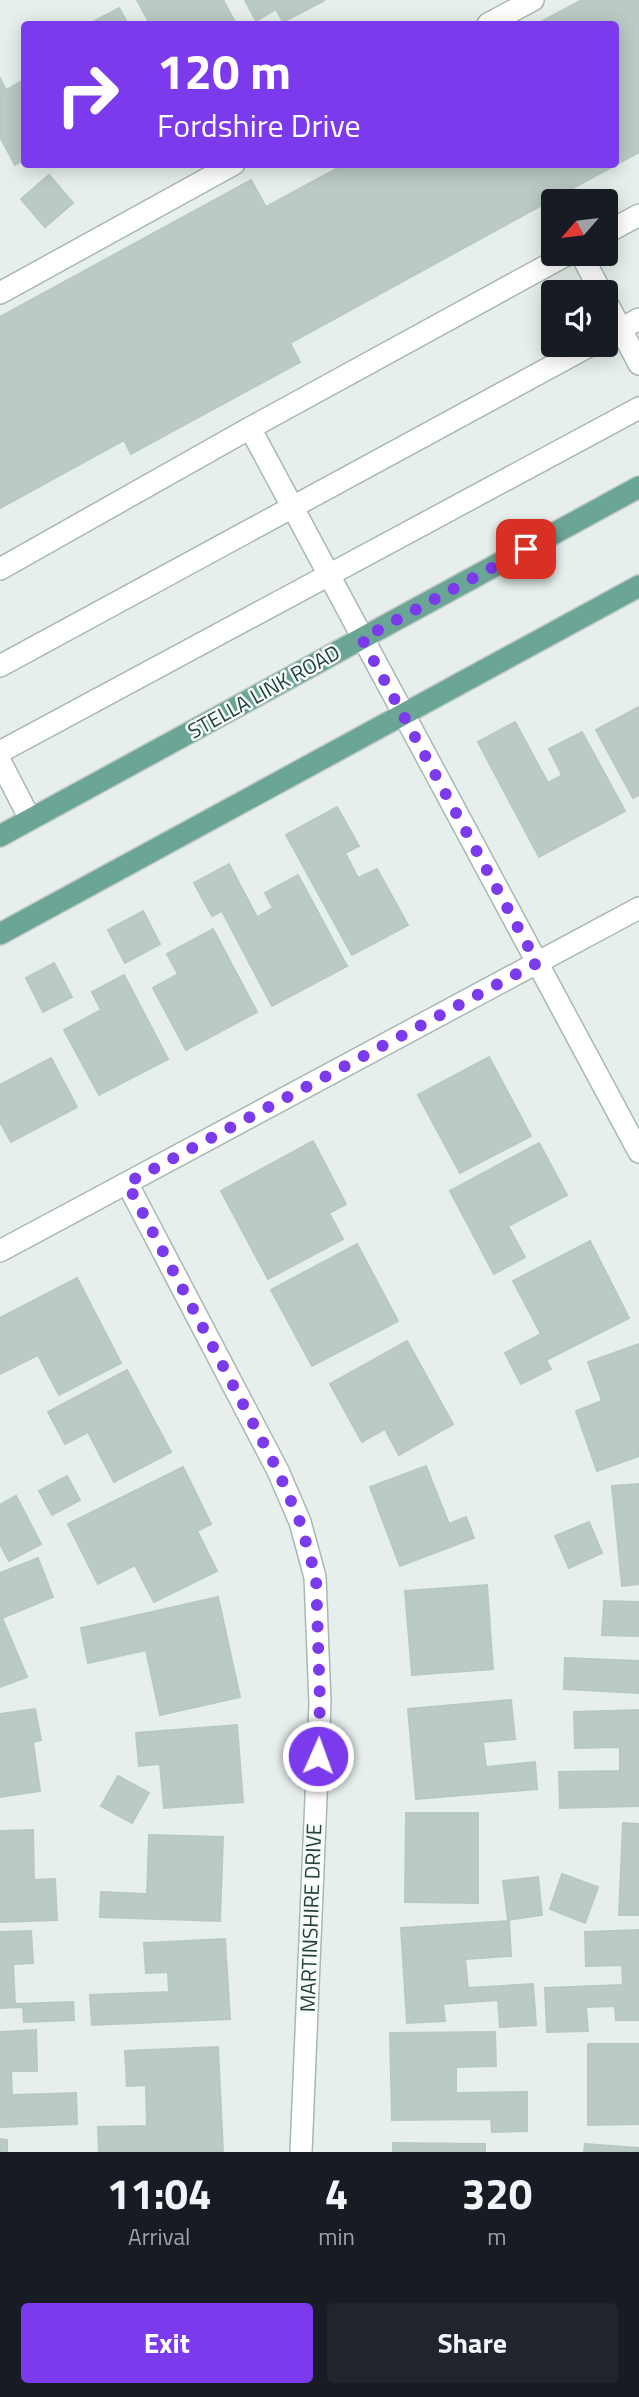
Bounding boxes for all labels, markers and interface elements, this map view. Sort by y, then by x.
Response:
text: 120 m [157,33,291,108]
icon: right [42,49,133,140]
text: Fordshire Drive [157,101,361,149]
north arrow [541,189,618,266]
map controls [541,189,618,357]
button: sound [541,280,618,357]
pin [496,519,556,579]
icon: arrive [507,530,545,568]
street label: STELLA LINK ROAD [181,636,346,746]
position arrow [281,1719,355,1793]
street label: MARTINSHIRE DRIVE [291,1823,329,2013]
text: 11:04 [107,2161,212,2225]
text: 4 [325,2161,348,2225]
text: 320 [462,2161,532,2225]
text: Arrival [128,2219,190,2254]
text: min [318,2219,355,2254]
text: m [487,2219,507,2254]
button: Exit [21,2303,313,2383]
button: Share [327,2303,618,2383]

